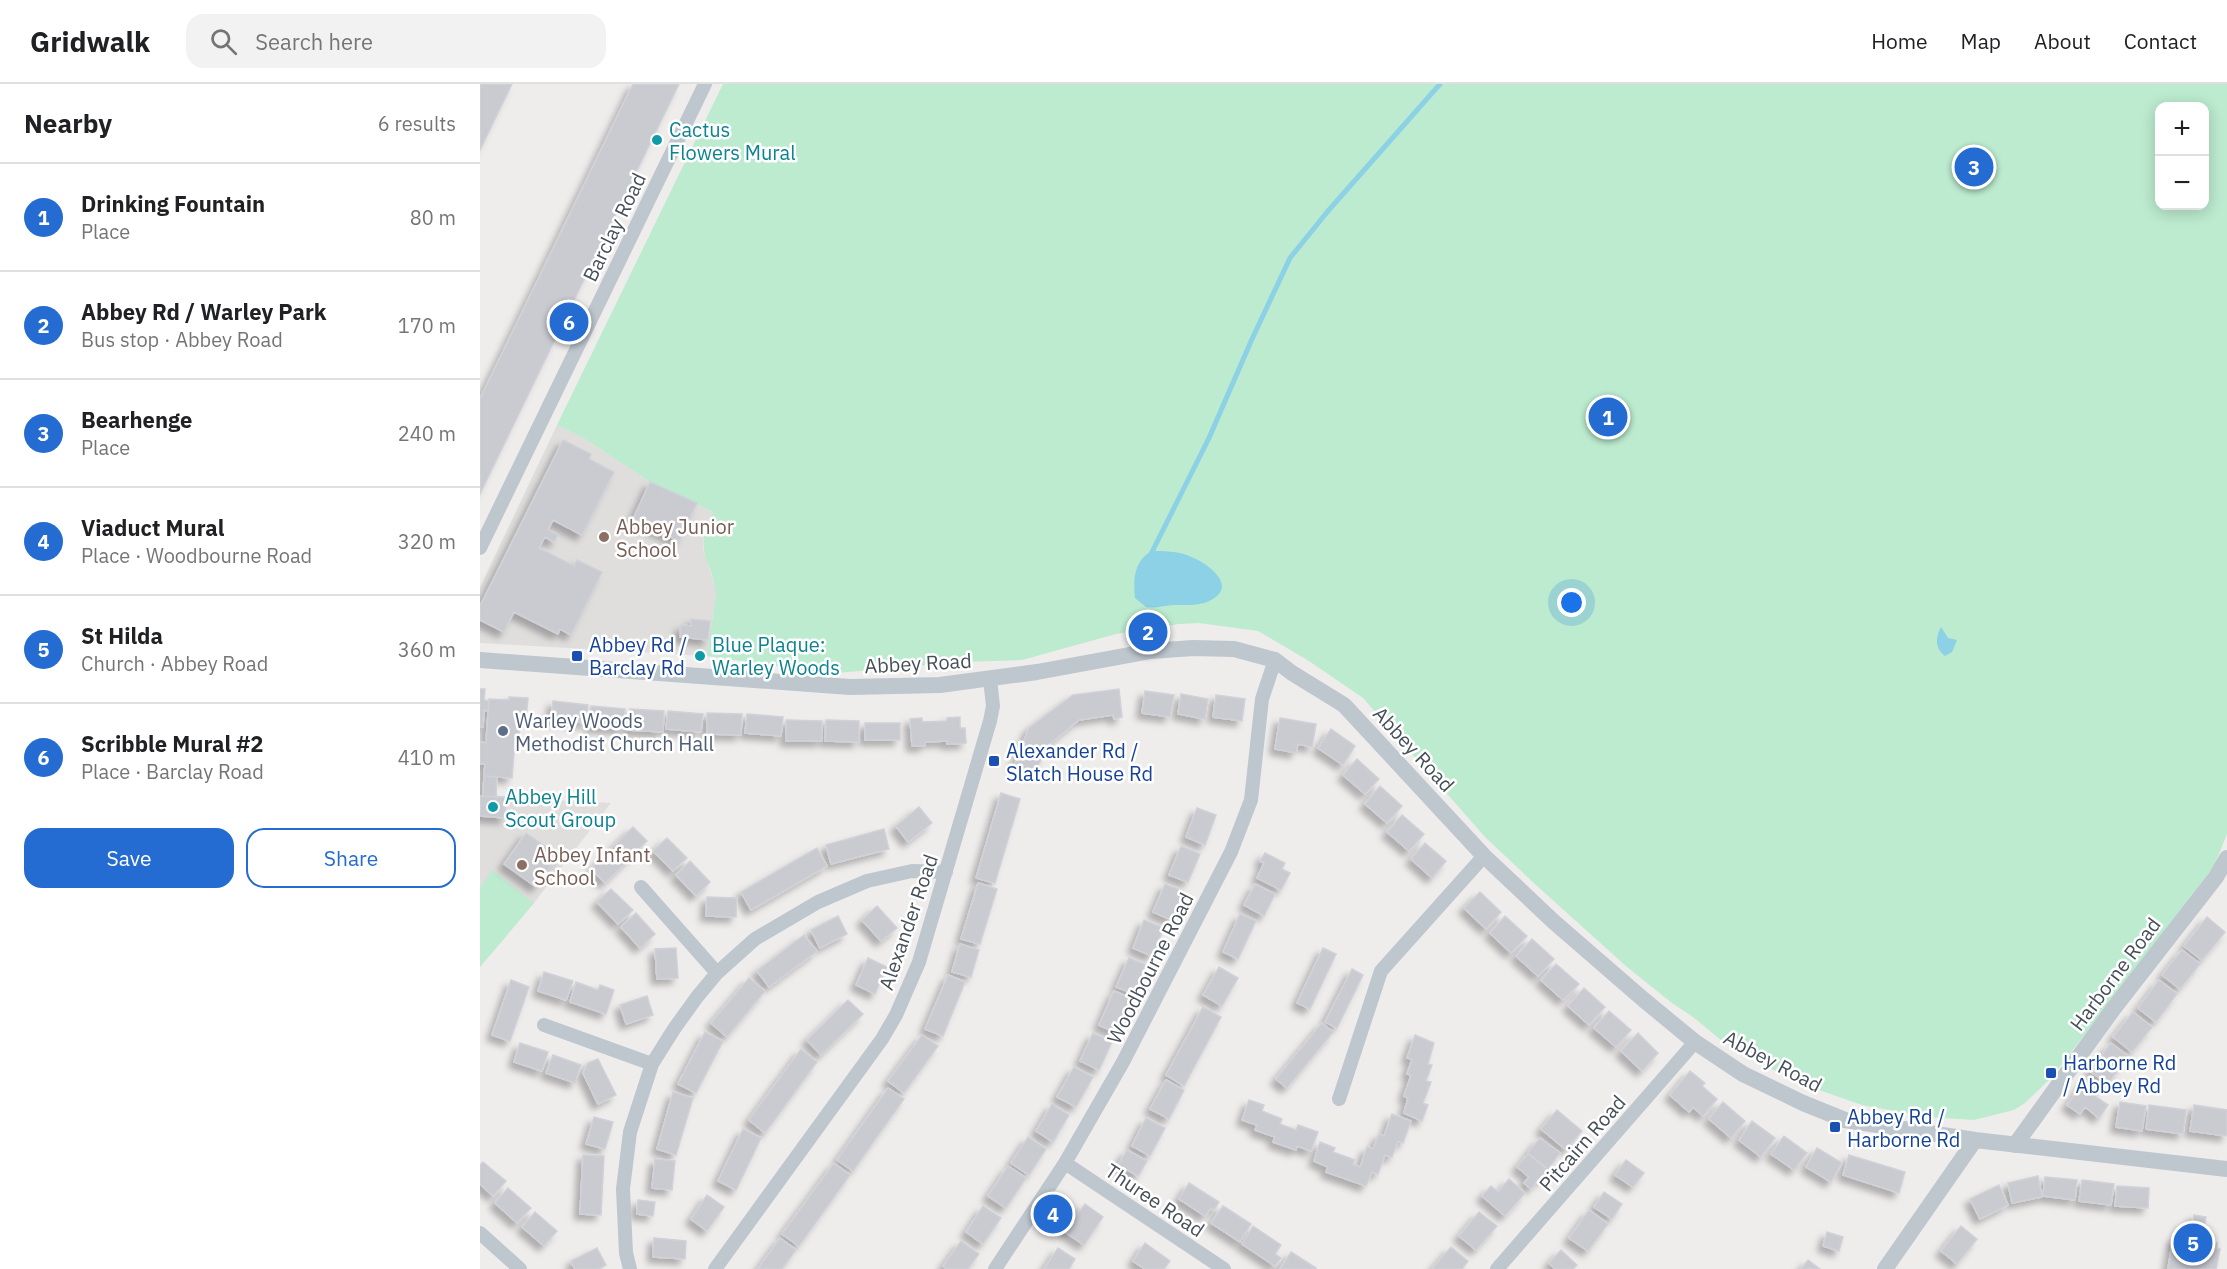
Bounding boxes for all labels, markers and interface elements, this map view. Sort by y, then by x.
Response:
search box [186,14,606,68]
text: Gridwalk [30,23,150,60]
icon: search [207,25,240,58]
text: Search here [255,27,373,56]
text: Home [1871,27,1928,55]
text: Map [1961,27,2001,55]
text: About [2034,27,2091,55]
text: Contact [2124,27,2197,55]
map controls [2155,102,2209,210]
button: + [2155,102,2209,156]
text: Nearby [24,106,112,140]
text: 6 results [378,110,456,137]
place label: Cactus Flowers Mural [669,116,796,166]
marker: Cactus Flowers Mural [650,133,664,147]
pin: 3 [1954,144,1994,190]
button: − [2155,156,2209,210]
street label: Barclay Road [576,168,652,286]
text: Drinking Fountain [81,189,265,218]
text: 1 [38,204,50,231]
text: 80 m [410,204,456,231]
text: Place [81,218,130,245]
text: Abbey Rd / Warley Park [81,297,327,326]
pin: 6 [550,300,589,344]
text: 2 [38,312,50,339]
text: 170 m [398,312,456,339]
text: Bus stop · Abbey Road [81,326,283,353]
pin: 1 [1588,394,1628,440]
text: Bearhenge [81,405,192,434]
text: 3 [38,420,50,447]
text: 240 m [398,420,456,447]
text: Place [81,434,130,461]
text: Viaduct Mural [81,513,225,542]
place label: Abbey Junior School [616,513,734,563]
text: 4 [38,528,50,555]
text: 320 m [398,528,456,555]
marker: Abbey Junior School [597,530,611,544]
text: Place · Woodbourne Road [81,542,312,569]
your location [1557,588,1586,617]
pin: 2 [1128,610,1168,654]
text: St Hilda [81,621,163,650]
place label: Abbey Rd / Barclay Rd [589,631,687,681]
place label: Blue Plaque: Warley Woods [712,631,840,681]
text: 5 [38,636,50,663]
text: 360 m [398,636,456,663]
street label: Abbey Road [864,647,972,679]
marker: Abbey Rd / Barclay Rd [570,649,584,663]
marker: Blue Plaque: Warley Woods [693,649,707,663]
text: Church · Abbey Road [81,650,268,677]
street label: Abbey Road [1367,700,1461,798]
place label: Warley Woods Methodist Church Hall [515,707,714,757]
marker: Warley Woods Methodist Church Hall [496,724,510,738]
text: Scribble Mural #2 [81,729,263,758]
place label: Alexander Rd / Slatch House Rd [1006,737,1153,787]
text: 6 [38,744,50,771]
text: 410 m [398,744,456,771]
marker: Alexander Rd / Slatch House Rd [987,754,1001,768]
text: Place · Barclay Road [81,758,264,785]
place label: Abbey Hill Scout Group [505,783,616,833]
marker: Abbey Hill Scout Group [486,800,500,814]
button: Save [24,828,234,888]
button: Share [246,828,456,888]
place label: Abbey Infant School [534,841,651,891]
street label: Alexander Road [872,851,944,993]
marker: Abbey Infant School [515,858,529,872]
street label: Woodbourne Road [1100,888,1200,1048]
street label: Harborne Road [2063,912,2167,1036]
street label: Abbey Road [1719,1024,1827,1098]
place label: Harborne Rd / Abbey Rd [2063,1049,2176,1099]
marker: Harborne Rd / Abbey Rd [2044,1066,2058,1080]
street label: Pitcairn Road [1533,1089,1631,1197]
place label: Abbey Rd / Harborne Rd [1847,1103,1960,1153]
marker: Abbey Rd / Harborne Rd [1828,1120,1842,1134]
street label: Thuree Road [1100,1157,1210,1243]
pin: 4 [1034,1192,1072,1236]
pin: 5 [2174,1220,2212,1266]

